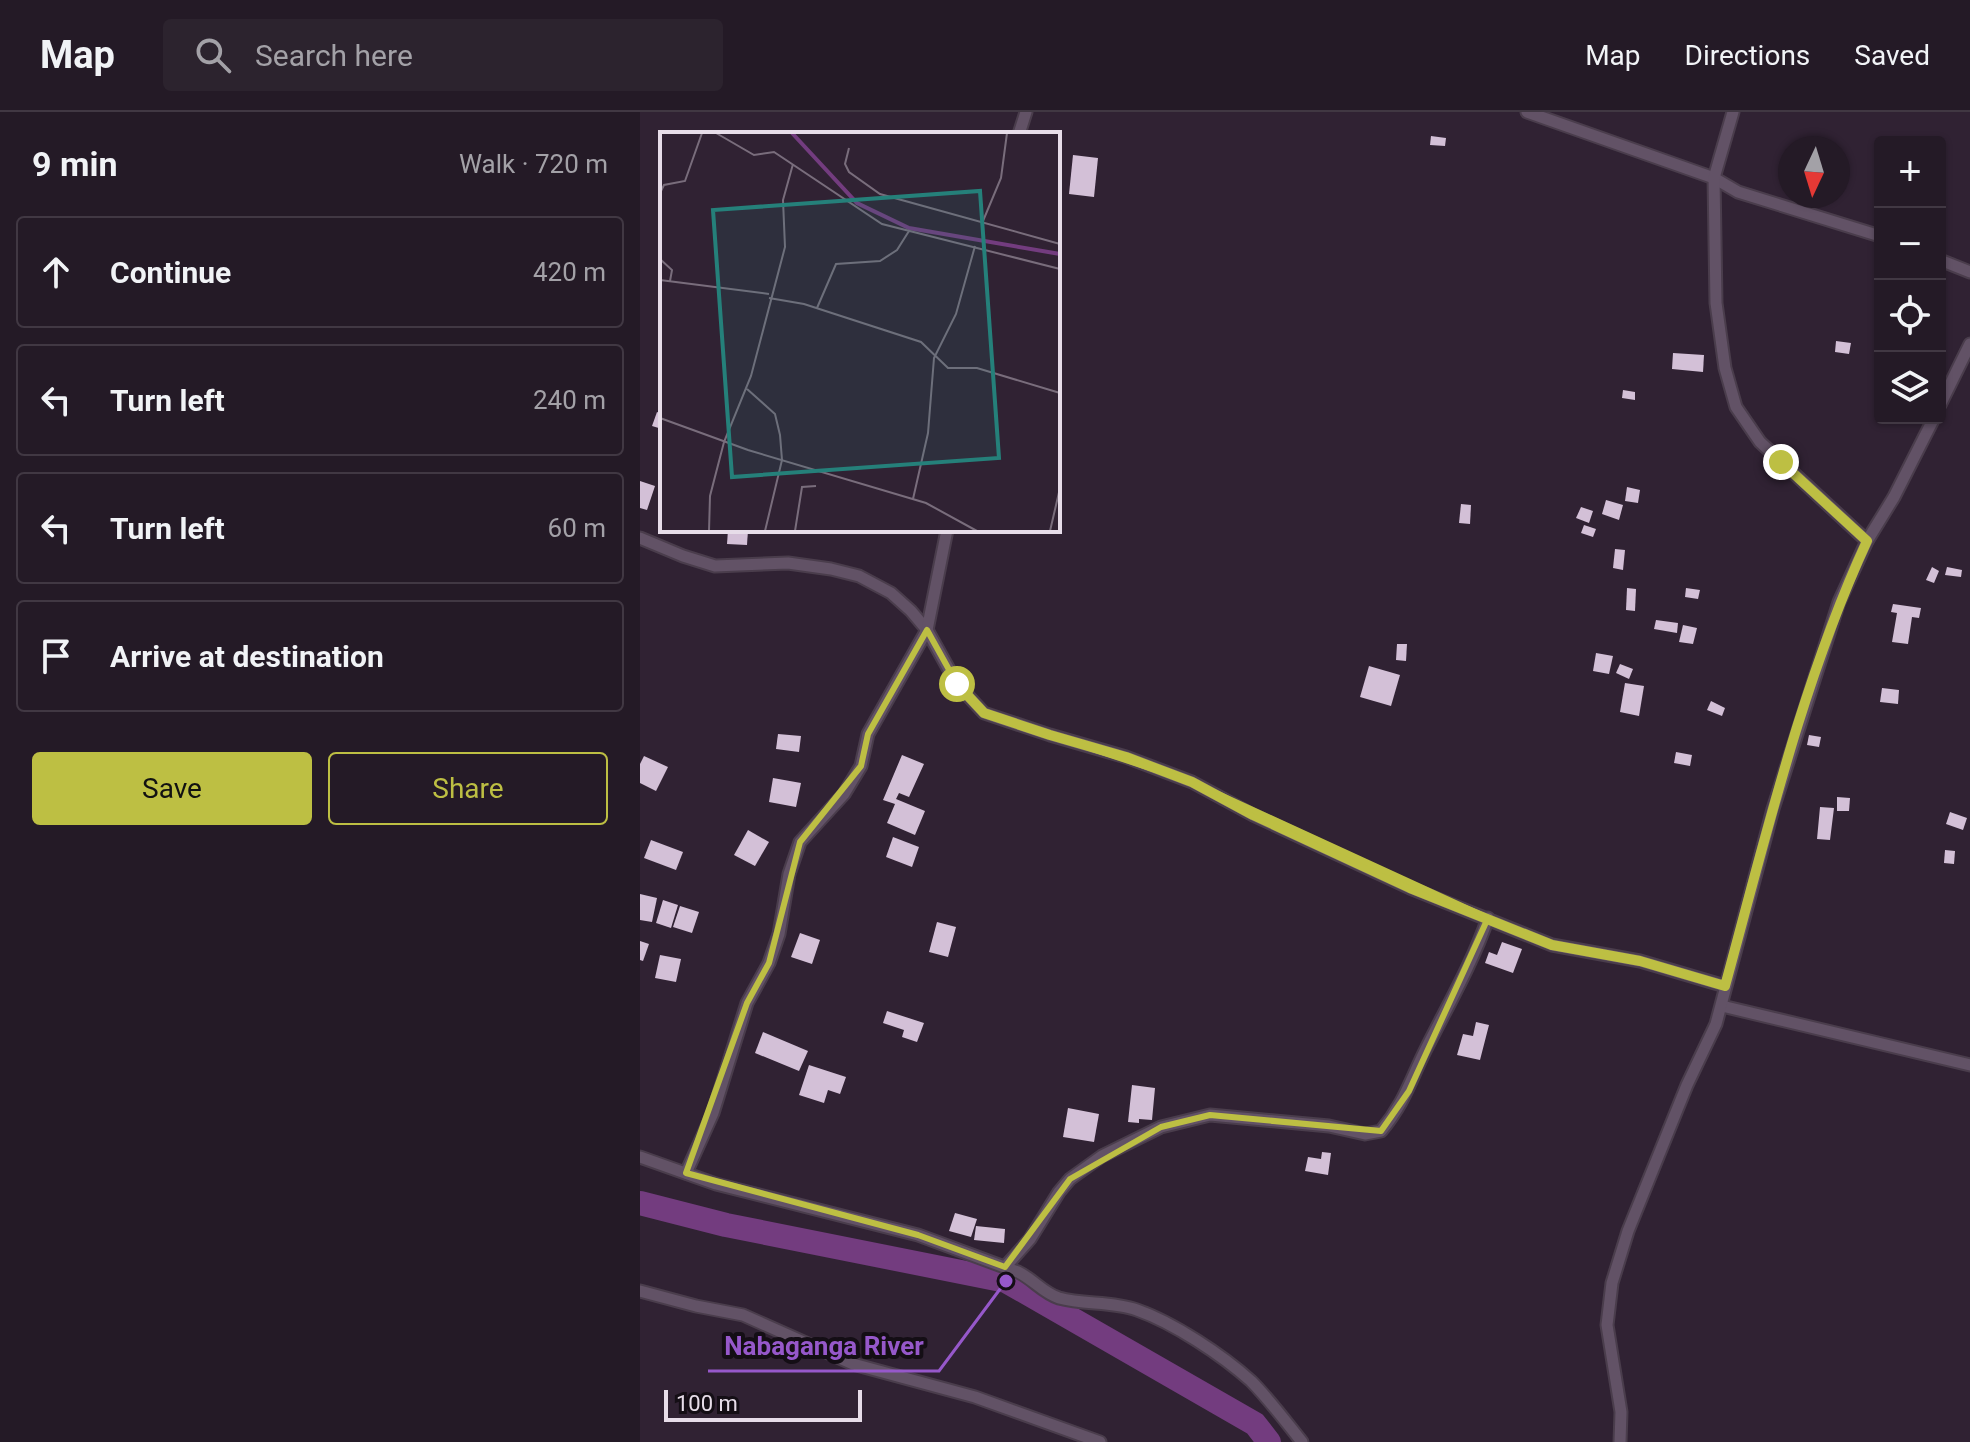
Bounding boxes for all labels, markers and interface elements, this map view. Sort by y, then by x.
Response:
search box [163,19,723,91]
text: Map [40,33,115,77]
icon: search [191,33,235,77]
text: Search here [255,38,413,73]
text: Map [1585,39,1641,72]
text: Directions [1685,39,1810,72]
text: Saved [1854,39,1930,72]
inset map [660,132,1060,532]
north arrow [1778,136,1850,208]
map controls [1874,136,1946,424]
button: + [1874,136,1946,208]
text: 9 min [32,144,117,184]
text: Walk · 720 m [459,149,608,179]
button: − [1874,208,1946,280]
icon: ahead [34,250,78,294]
text: Continue [110,255,231,290]
text: 420 m [533,257,606,287]
button: locate [1874,280,1946,352]
button: layers [1874,352,1946,424]
icon: left [34,378,78,422]
text: Turn left [110,383,225,418]
text: 240 m [533,385,606,415]
route end [1763,444,1799,480]
icon: left [34,506,78,550]
text: Turn left [110,511,225,546]
text: 60 m [548,513,606,543]
icon: arrive [34,634,78,678]
text: Arrive at destination [110,639,384,674]
route start [939,666,975,702]
button: Save [32,752,312,825]
button: Share [328,752,608,825]
callout: Nabaganga River [708,1321,939,1371]
text: Nabaganga River [724,1331,924,1361]
scale bar [664,1386,862,1422]
text: 100 m [676,1391,738,1416]

